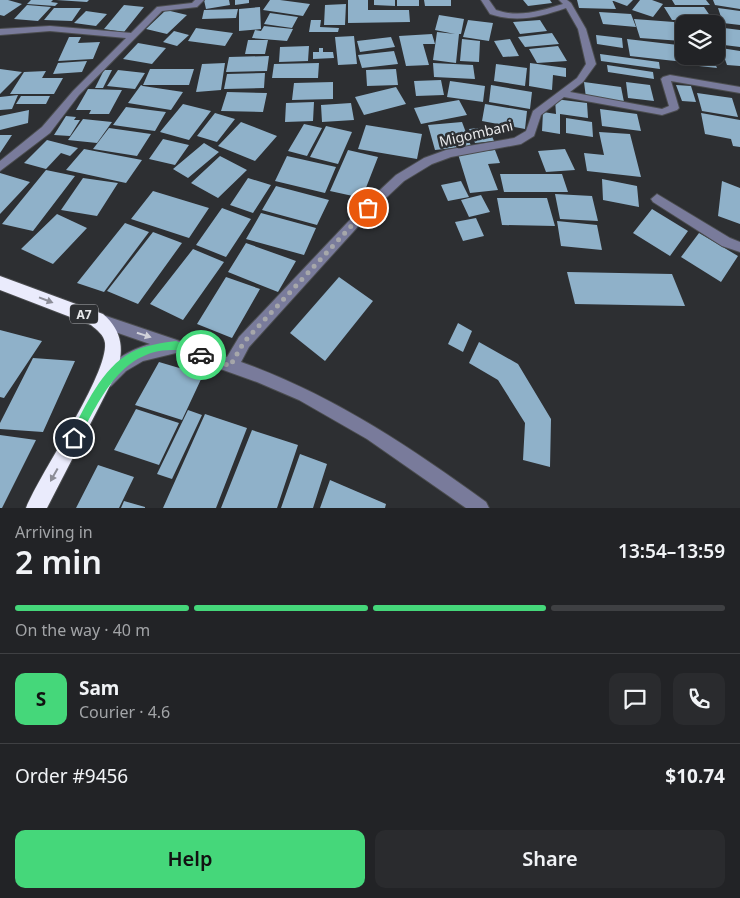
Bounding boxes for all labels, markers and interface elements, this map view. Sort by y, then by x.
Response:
map controls [675,15,725,65]
button: layers [675,15,725,65]
street label: Migombani [437,115,515,151]
pin [347,187,389,229]
icon: bag [354,194,382,222]
one-way arrow [38,297,53,304]
road number: A7 [70,304,98,324]
courier [176,330,226,380]
one-way arrow [136,331,151,339]
icon: car [187,341,215,369]
pin [53,417,95,459]
icon: home [60,424,88,452]
one-way arrow [49,468,58,482]
text: Arriving in [15,521,93,543]
text: 13:54–13:59 [618,538,725,564]
text: 2 min [15,540,102,583]
text: On the way · 40 m [15,619,150,641]
button: chat [609,673,661,725]
button: phone [673,673,725,725]
text: Sam [79,675,119,701]
text: S [36,686,46,712]
text: Courier · 4.6 [79,701,170,723]
text: Order #9456 [15,763,128,789]
text: $10.74 [665,763,725,789]
button: Help [15,830,365,888]
button: Share [375,830,725,888]

